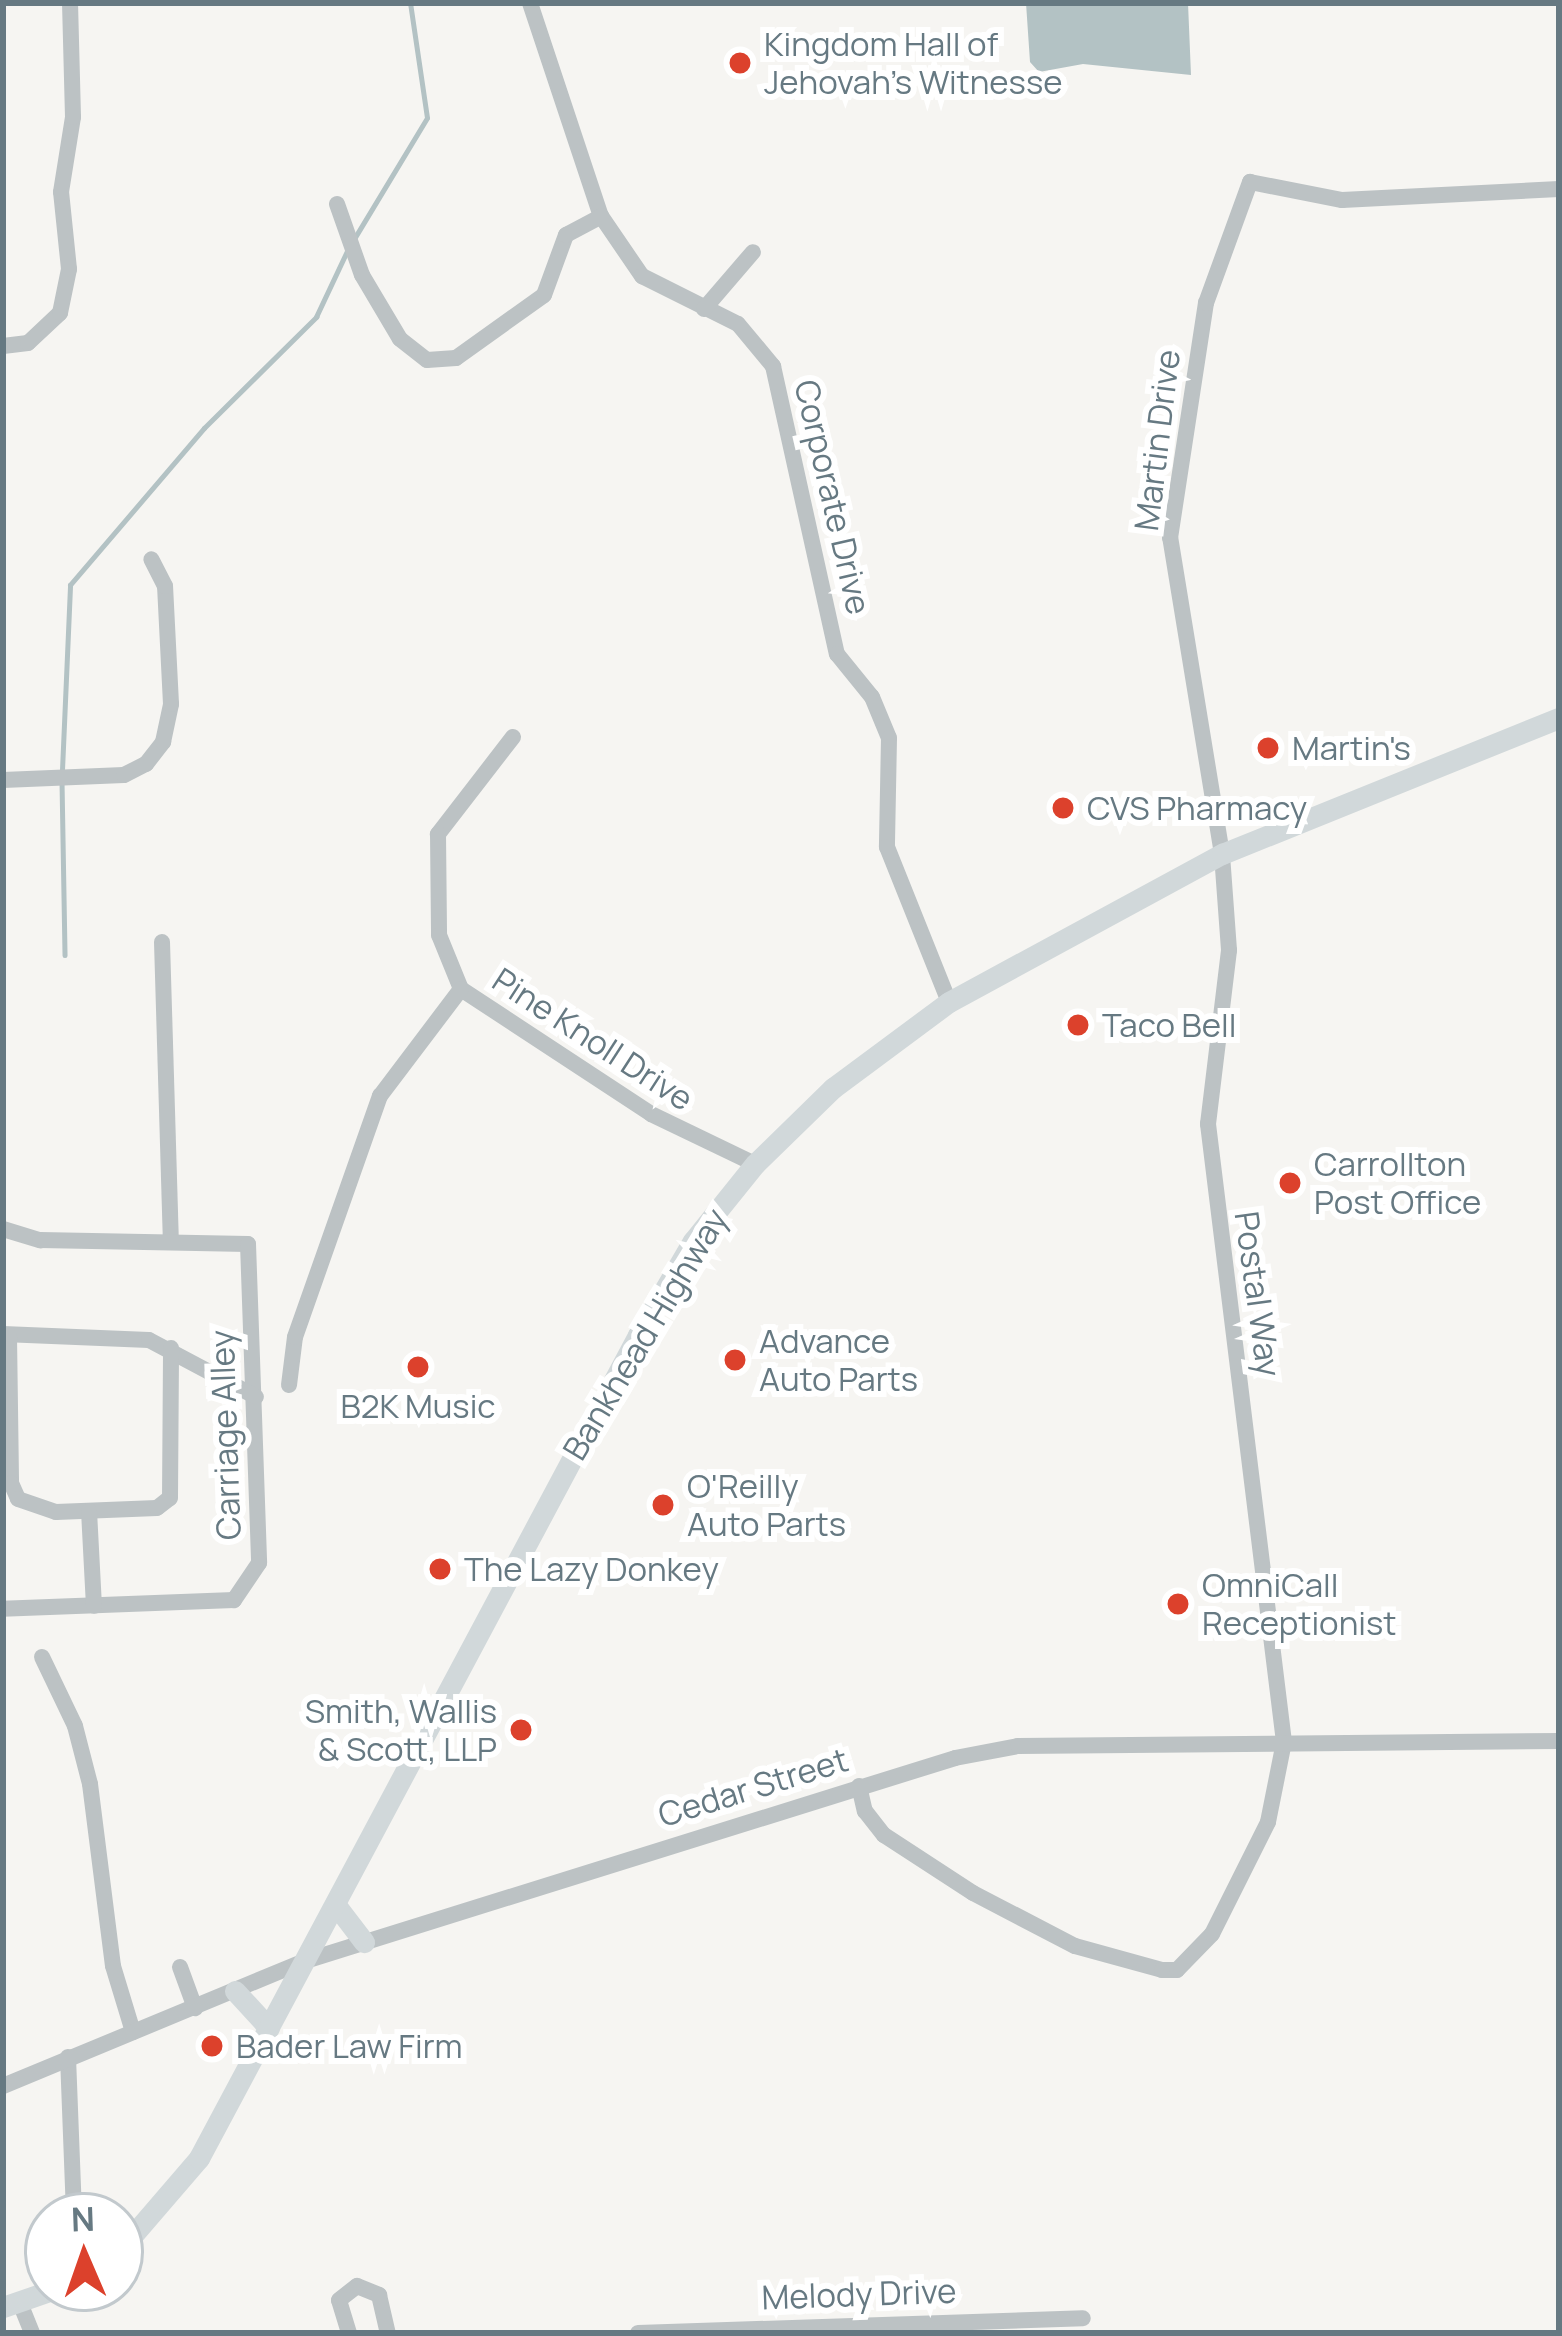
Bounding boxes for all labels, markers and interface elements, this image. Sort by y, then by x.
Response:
place label: Kingdom Hall of Jehovah’s Witnesse [764,24,1063,102]
marker: Kingdom Hall of Jehovah’s Witnesse [727,50,753,76]
street label: Martin Drive [1126,347,1188,533]
street label: Corporate Drive [787,376,879,618]
place label: Martin's [1292,728,1411,768]
marker: Martin's [1255,735,1281,761]
place label: CVS Pharmacy [1087,788,1307,828]
marker: CVS Pharmacy [1050,795,1076,821]
street label: Pine Knoll Drive [485,960,701,1118]
place label: Taco Bell [1102,1005,1237,1045]
marker: Taco Bell [1065,1012,1091,1038]
place label: Carrollton Post Office [1314,1144,1481,1222]
marker: Carrollton Post Office [1277,1170,1303,1196]
street label: Bankhead Highway [554,1201,736,1467]
street label: Postal Way [1227,1209,1289,1379]
place label: Advance Auto Parts [759,1321,918,1399]
street label: Carriage Alley [202,1329,248,1541]
marker: Advance Auto Parts [722,1347,748,1373]
marker: B2K Music [405,1354,431,1380]
place label: B2K Music [340,1386,496,1426]
place label: O'Reilly Auto Parts [687,1466,846,1544]
marker: O'Reilly Auto Parts [650,1492,676,1518]
place label: The Lazy Donkey [464,1549,719,1589]
marker: The Lazy Donkey [427,1556,453,1582]
place label: OmniCall Receptionist [1202,1565,1396,1643]
marker: OmniCall Receptionist [1165,1591,1191,1617]
place label: Smith, Wallis & Scott, LLP [305,1691,497,1769]
marker: Smith, Wallis & Scott, LLP [508,1717,534,1743]
street label: Cedar Street [653,1739,853,1835]
place label: Bader Law Firm [236,2026,463,2066]
marker: Bader Law Firm [199,2033,225,2059]
north arrow [24,2192,144,2312]
text: N [70,2196,95,2241]
street label: Melody Drive [761,2271,957,2317]

